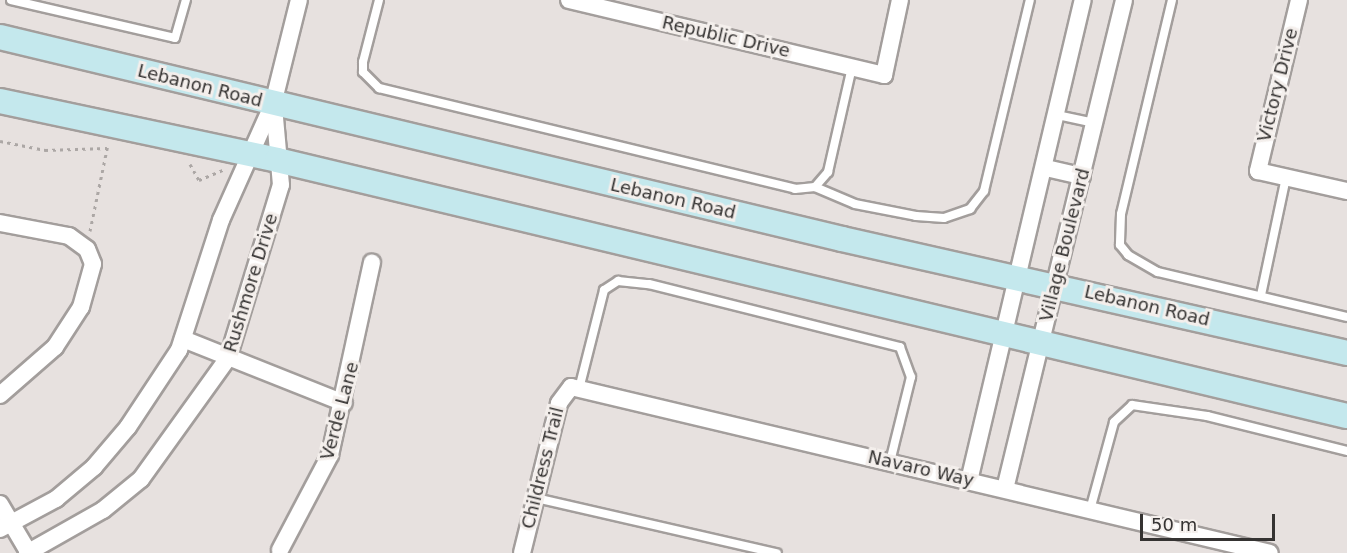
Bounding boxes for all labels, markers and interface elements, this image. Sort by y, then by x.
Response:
street label: Republic Drive [660,12,792,62]
street label: Victory Drive [1253,26,1303,144]
street label: Lebanon Road [135,60,265,112]
street label: Village Boulevard [1036,166,1094,324]
street label: Lebanon Road [608,174,738,224]
street label: Rushmore Drive [220,211,282,355]
street label: Lebanon Road [1082,281,1212,331]
street label: Verde Lane [317,360,363,462]
street label: Childress Trail [517,405,569,531]
street label: Navaro Way [866,446,976,492]
scale bar [1143,502,1278,540]
text: 50 m [1151,514,1197,535]

